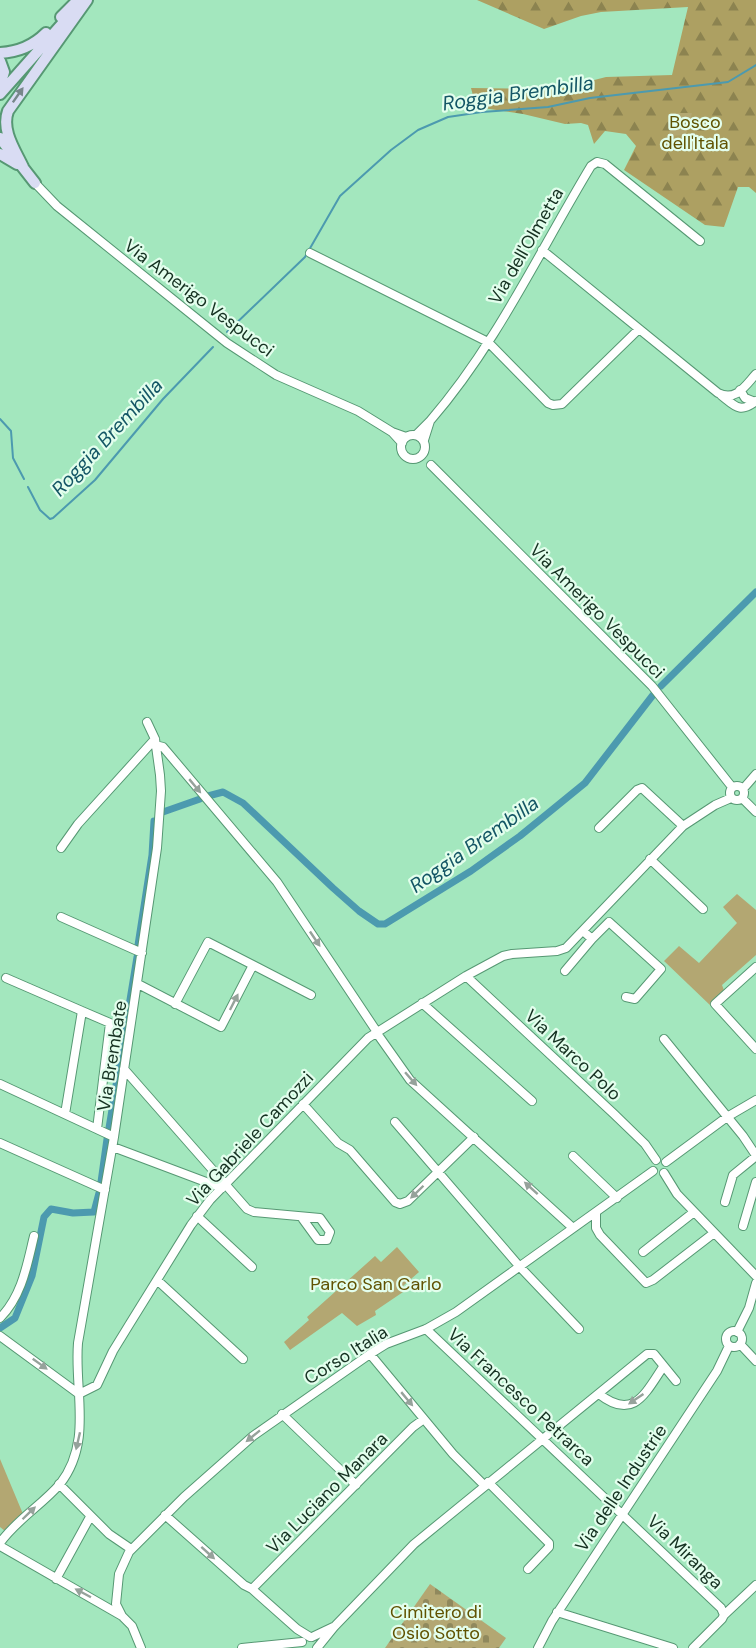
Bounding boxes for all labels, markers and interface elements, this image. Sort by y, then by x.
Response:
water label: Roggia Brembilla [441,70,595,116]
one-way arrow [12,87,24,103]
park label: Bosco dell'Itala [661,110,729,155]
street label: Via dell'Olmetta [483,183,569,309]
street label: Via Amerigo Vespucci [119,234,279,362]
water label: Roggia Brembilla [46,372,168,502]
street label: Via Amerigo Vespucci [524,538,670,684]
one-way arrow [188,778,201,793]
water label: Roggia Brembilla [404,790,544,898]
one-way arrow [309,931,321,947]
one-way arrow [229,994,239,1011]
street label: Via Brembate [91,999,133,1113]
street label: Via Marco Polo [520,1004,626,1106]
street label: Via Gabriele Camozzi [181,1066,319,1212]
one-way arrow [404,1071,417,1086]
one-way arrow [523,1181,538,1195]
one-way arrow [409,1185,424,1199]
park label: Parco San Carlo [310,1272,442,1296]
street label: Corso Italia [300,1320,392,1390]
street label: Via Francesco Petrarca [442,1323,600,1471]
one-way arrow [31,1358,47,1370]
one-way arrow [400,1391,413,1406]
one-way arrow [628,1394,645,1405]
street label: Via delle Industrie [570,1420,672,1556]
street label: Via Luciano Manara [261,1427,393,1559]
one-way arrow [245,1430,261,1443]
one-way arrow [72,1431,82,1450]
one-way arrow [22,1507,36,1521]
street label: Via Miranga [642,1510,728,1594]
one-way arrow [200,1546,215,1559]
one-way arrow [75,1589,92,1598]
park label: Cimitero di Osio Sotto [390,1600,482,1645]

